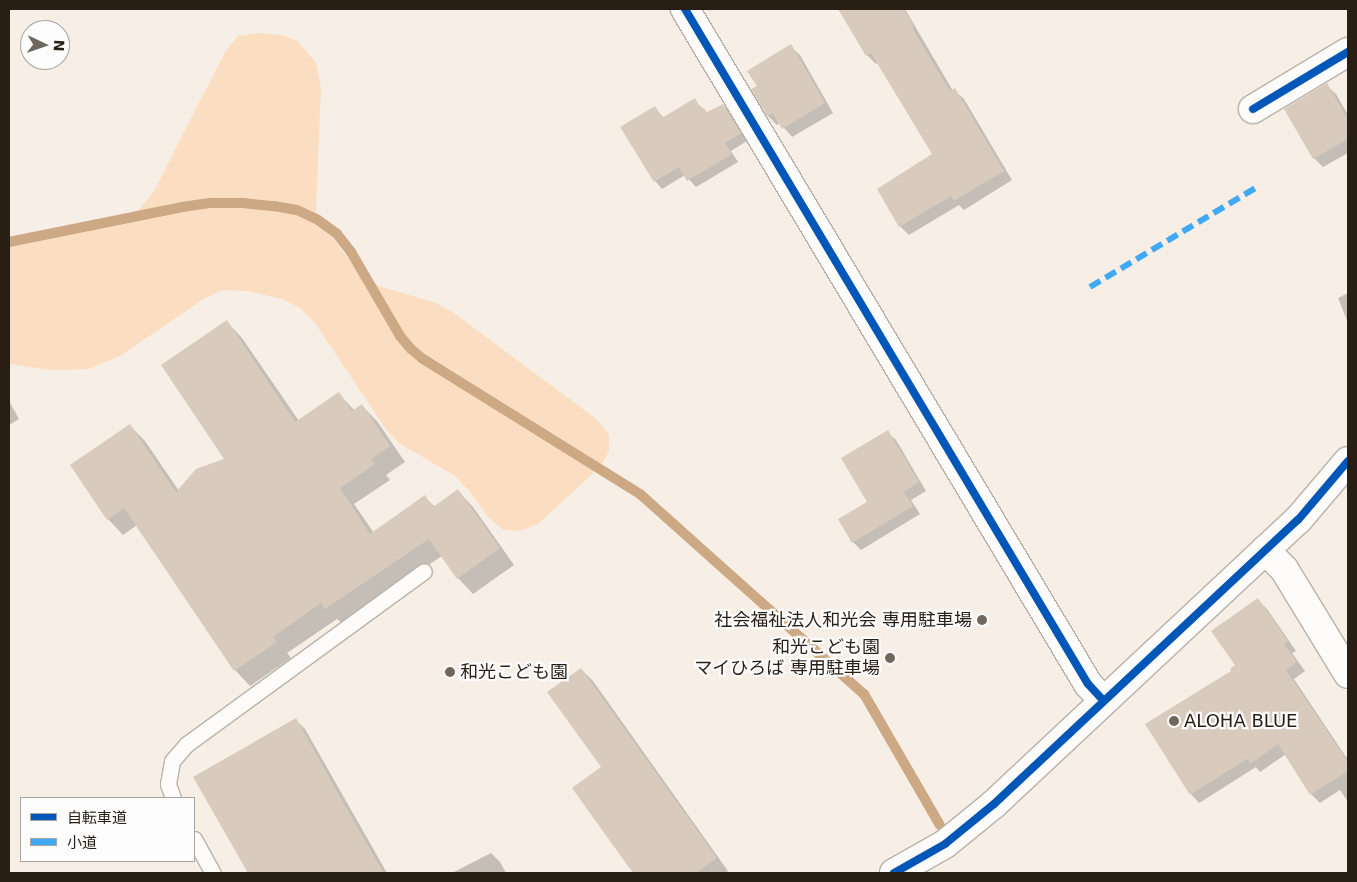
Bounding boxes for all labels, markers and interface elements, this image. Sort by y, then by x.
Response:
north arrow [20,20,70,70]
text: N [51,39,67,52]
place label: 社会福祉法人和光会 専用駐車場 [714,609,972,631]
marker: 社会福祉法人和光会 専用駐車場 [976,614,988,626]
place label: 和光こども園 マイひろば 専用駐車場 [694,637,880,680]
marker: 和光こども園 マイひろば 専用駐車場 [884,652,896,664]
place label: 和光こども園 [460,661,568,683]
marker: 和光こども園 [444,666,456,678]
place label: ALOHA BLUE [1184,710,1297,732]
marker: ALOHA BLUE [1168,715,1180,727]
legend [20,797,195,862]
text: 自転車道 [67,809,127,827]
text: 小道 [67,834,97,852]

